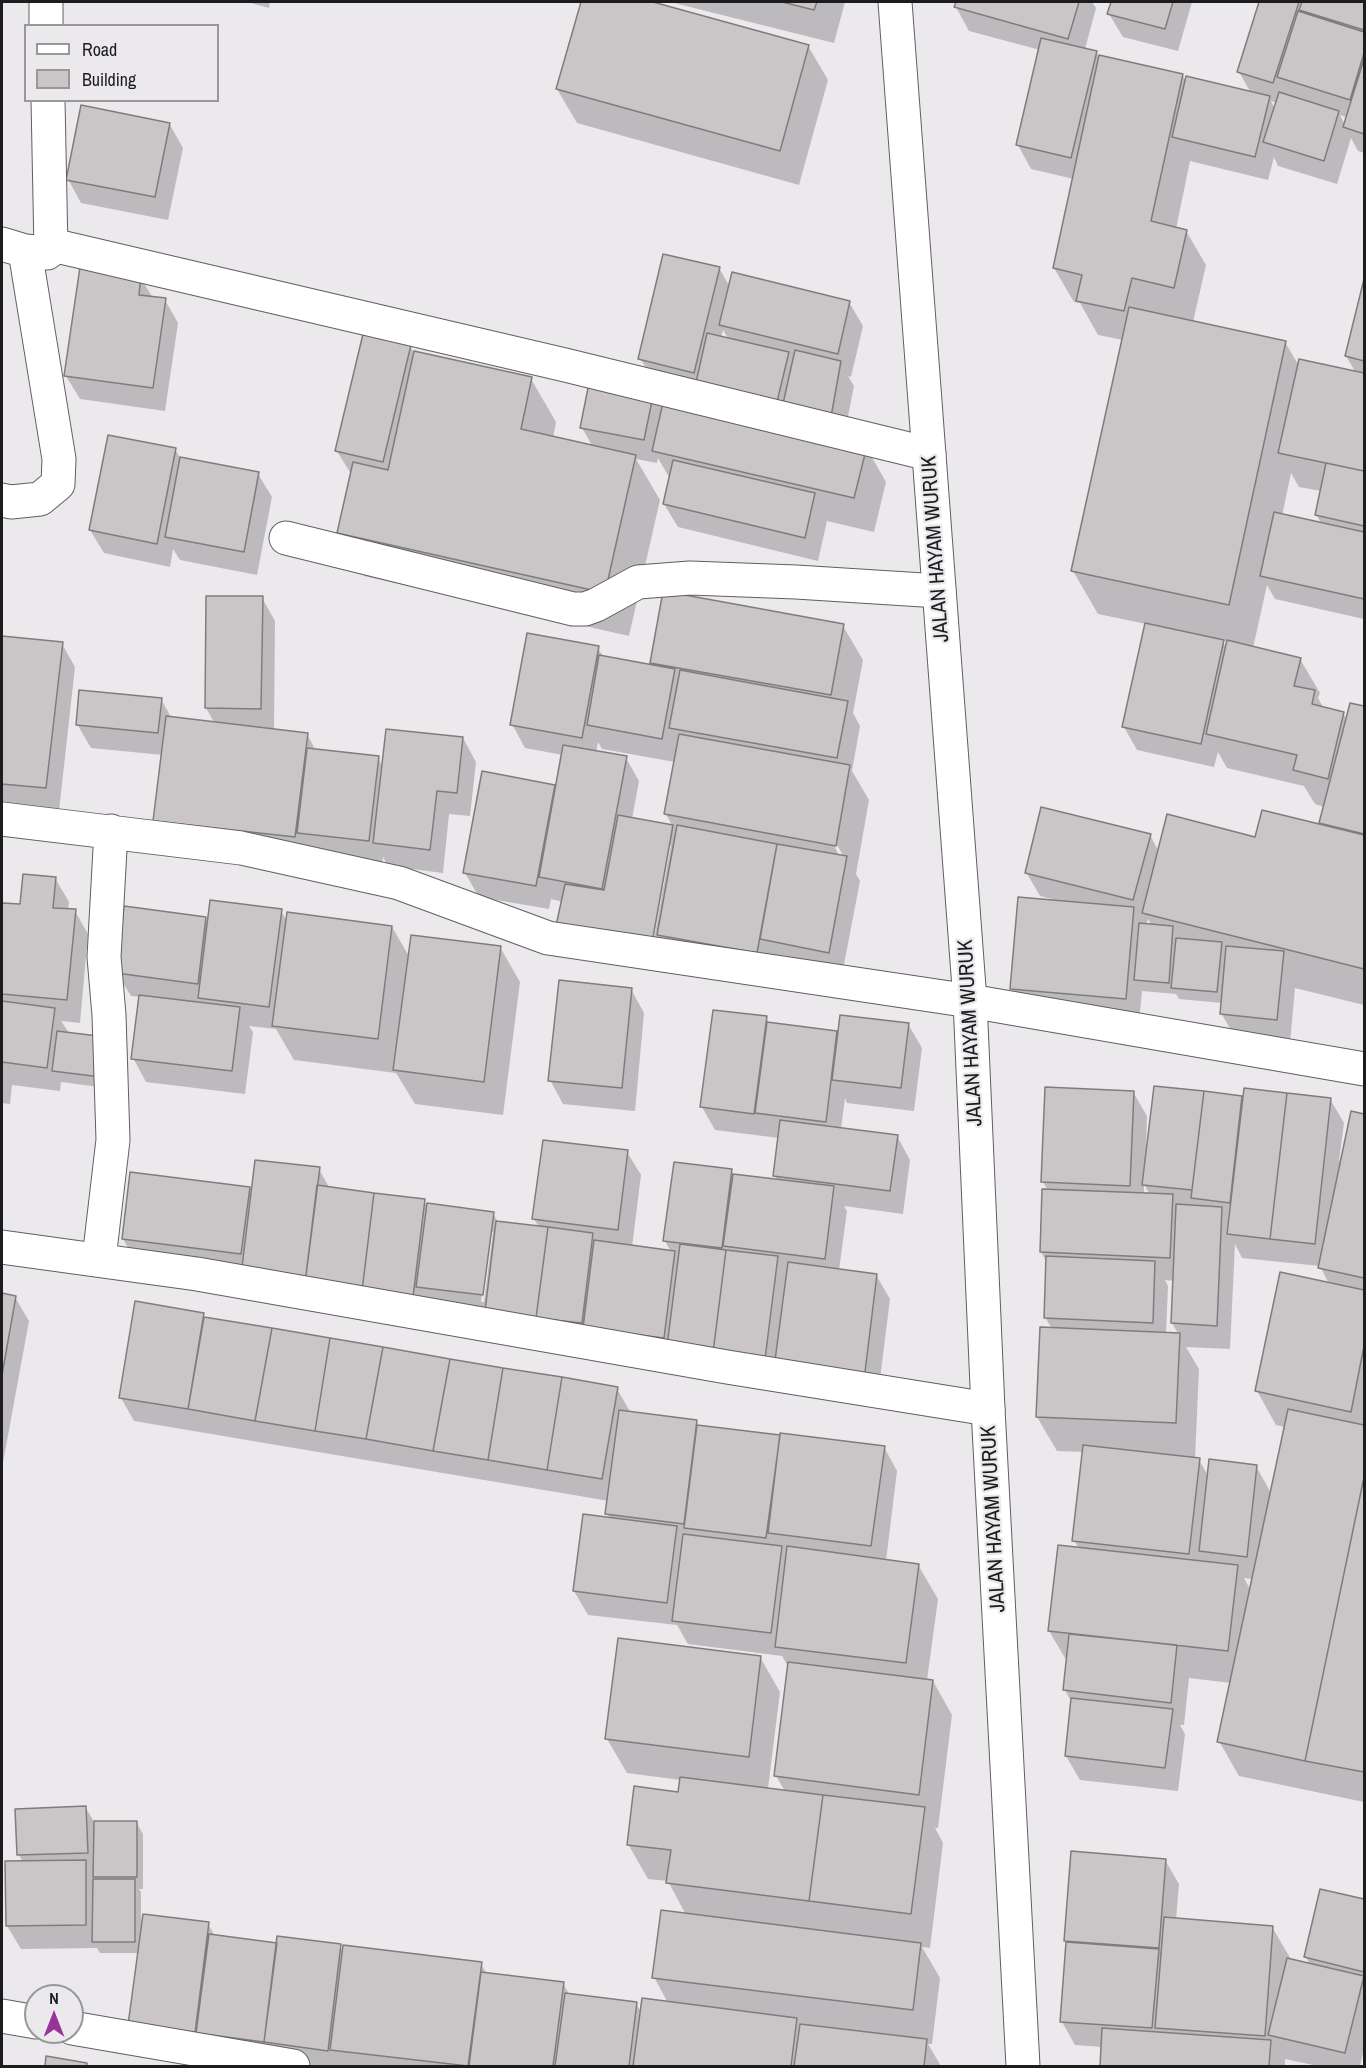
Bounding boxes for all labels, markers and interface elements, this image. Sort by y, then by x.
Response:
legend [24,24,219,102]
text: Road [82,37,117,62]
text: Building [82,67,136,92]
street label: JALAN HAYAM WURUK [917,455,955,643]
street label: JALAN HAYAM WURUK [954,939,988,1127]
street label: JALAN HAYAM WURUK [977,1425,1011,1613]
north arrow [24,1984,84,2044]
text: N [49,1987,59,2009]

